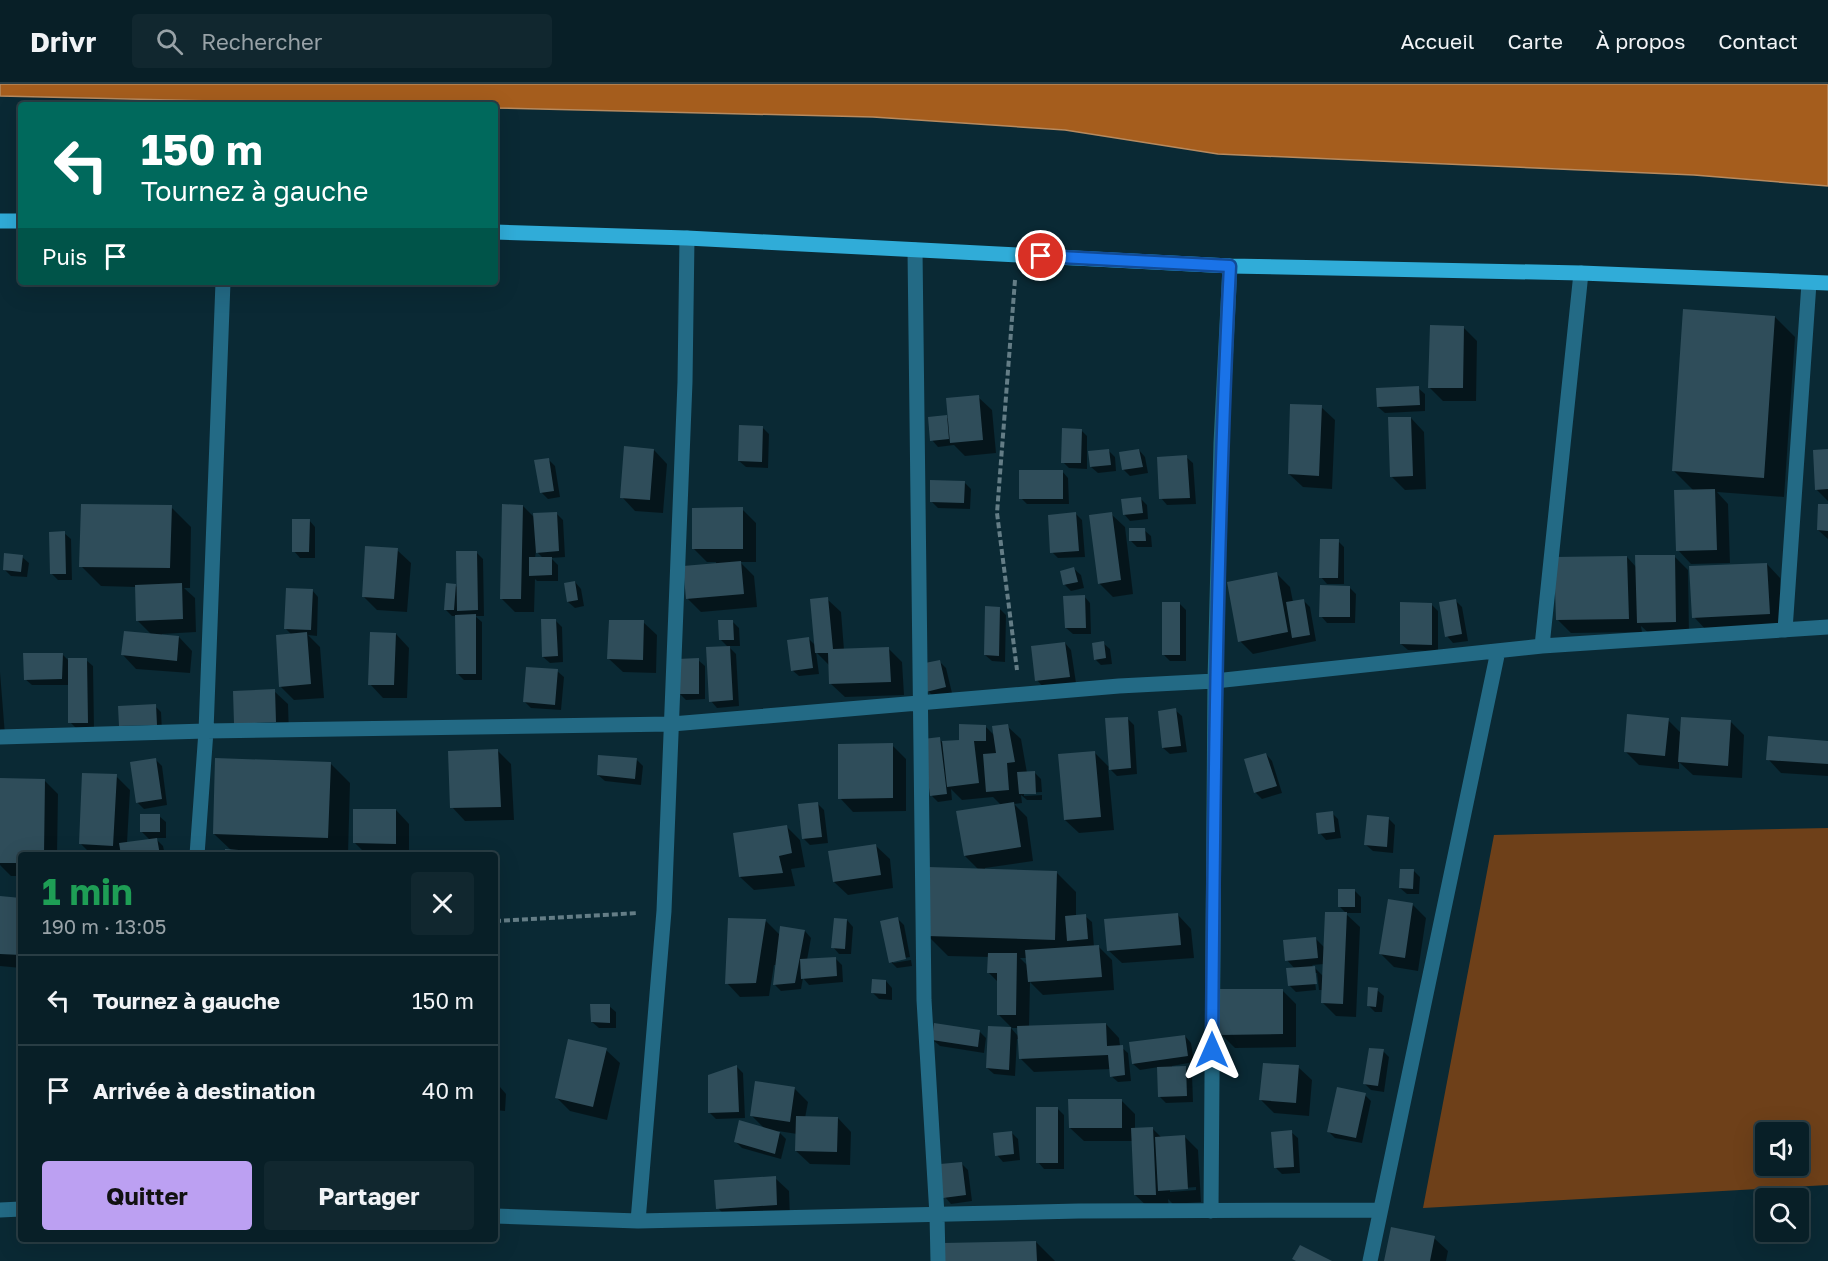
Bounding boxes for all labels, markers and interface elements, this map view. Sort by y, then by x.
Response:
search box [132,14,552,68]
text: Drivr [30,25,96,58]
icon: search [153,25,186,58]
text: Rechercher [201,28,322,55]
text: Accueil [1401,28,1474,54]
text: Carte [1507,28,1563,54]
text: À propos [1596,28,1685,54]
text: Contact [1718,28,1798,54]
text: 150 m [141,124,263,174]
icon: left [42,126,120,204]
text: Tournez à gauche [141,175,368,207]
pin [1015,230,1066,281]
icon: arrive [1024,239,1057,272]
icon: arrive [99,240,132,273]
text: Puis [42,243,87,270]
text: 1 min [42,870,133,913]
button: close [411,872,474,935]
text: 190 m · 13:05 [42,914,166,938]
icon: left [42,984,75,1017]
text: Tournez à gauche [93,987,280,1014]
text: 150 m [412,987,474,1014]
position arrow [1180,1018,1244,1082]
icon: arrive [42,1074,75,1107]
text: Arrivée à destination [93,1077,315,1104]
text: 40 m [422,1077,474,1104]
map controls [1755,1122,1809,1242]
button: sound [1755,1122,1809,1176]
button: Quitter [42,1161,252,1230]
button: Partager [264,1161,474,1230]
button: search [1755,1188,1809,1242]

